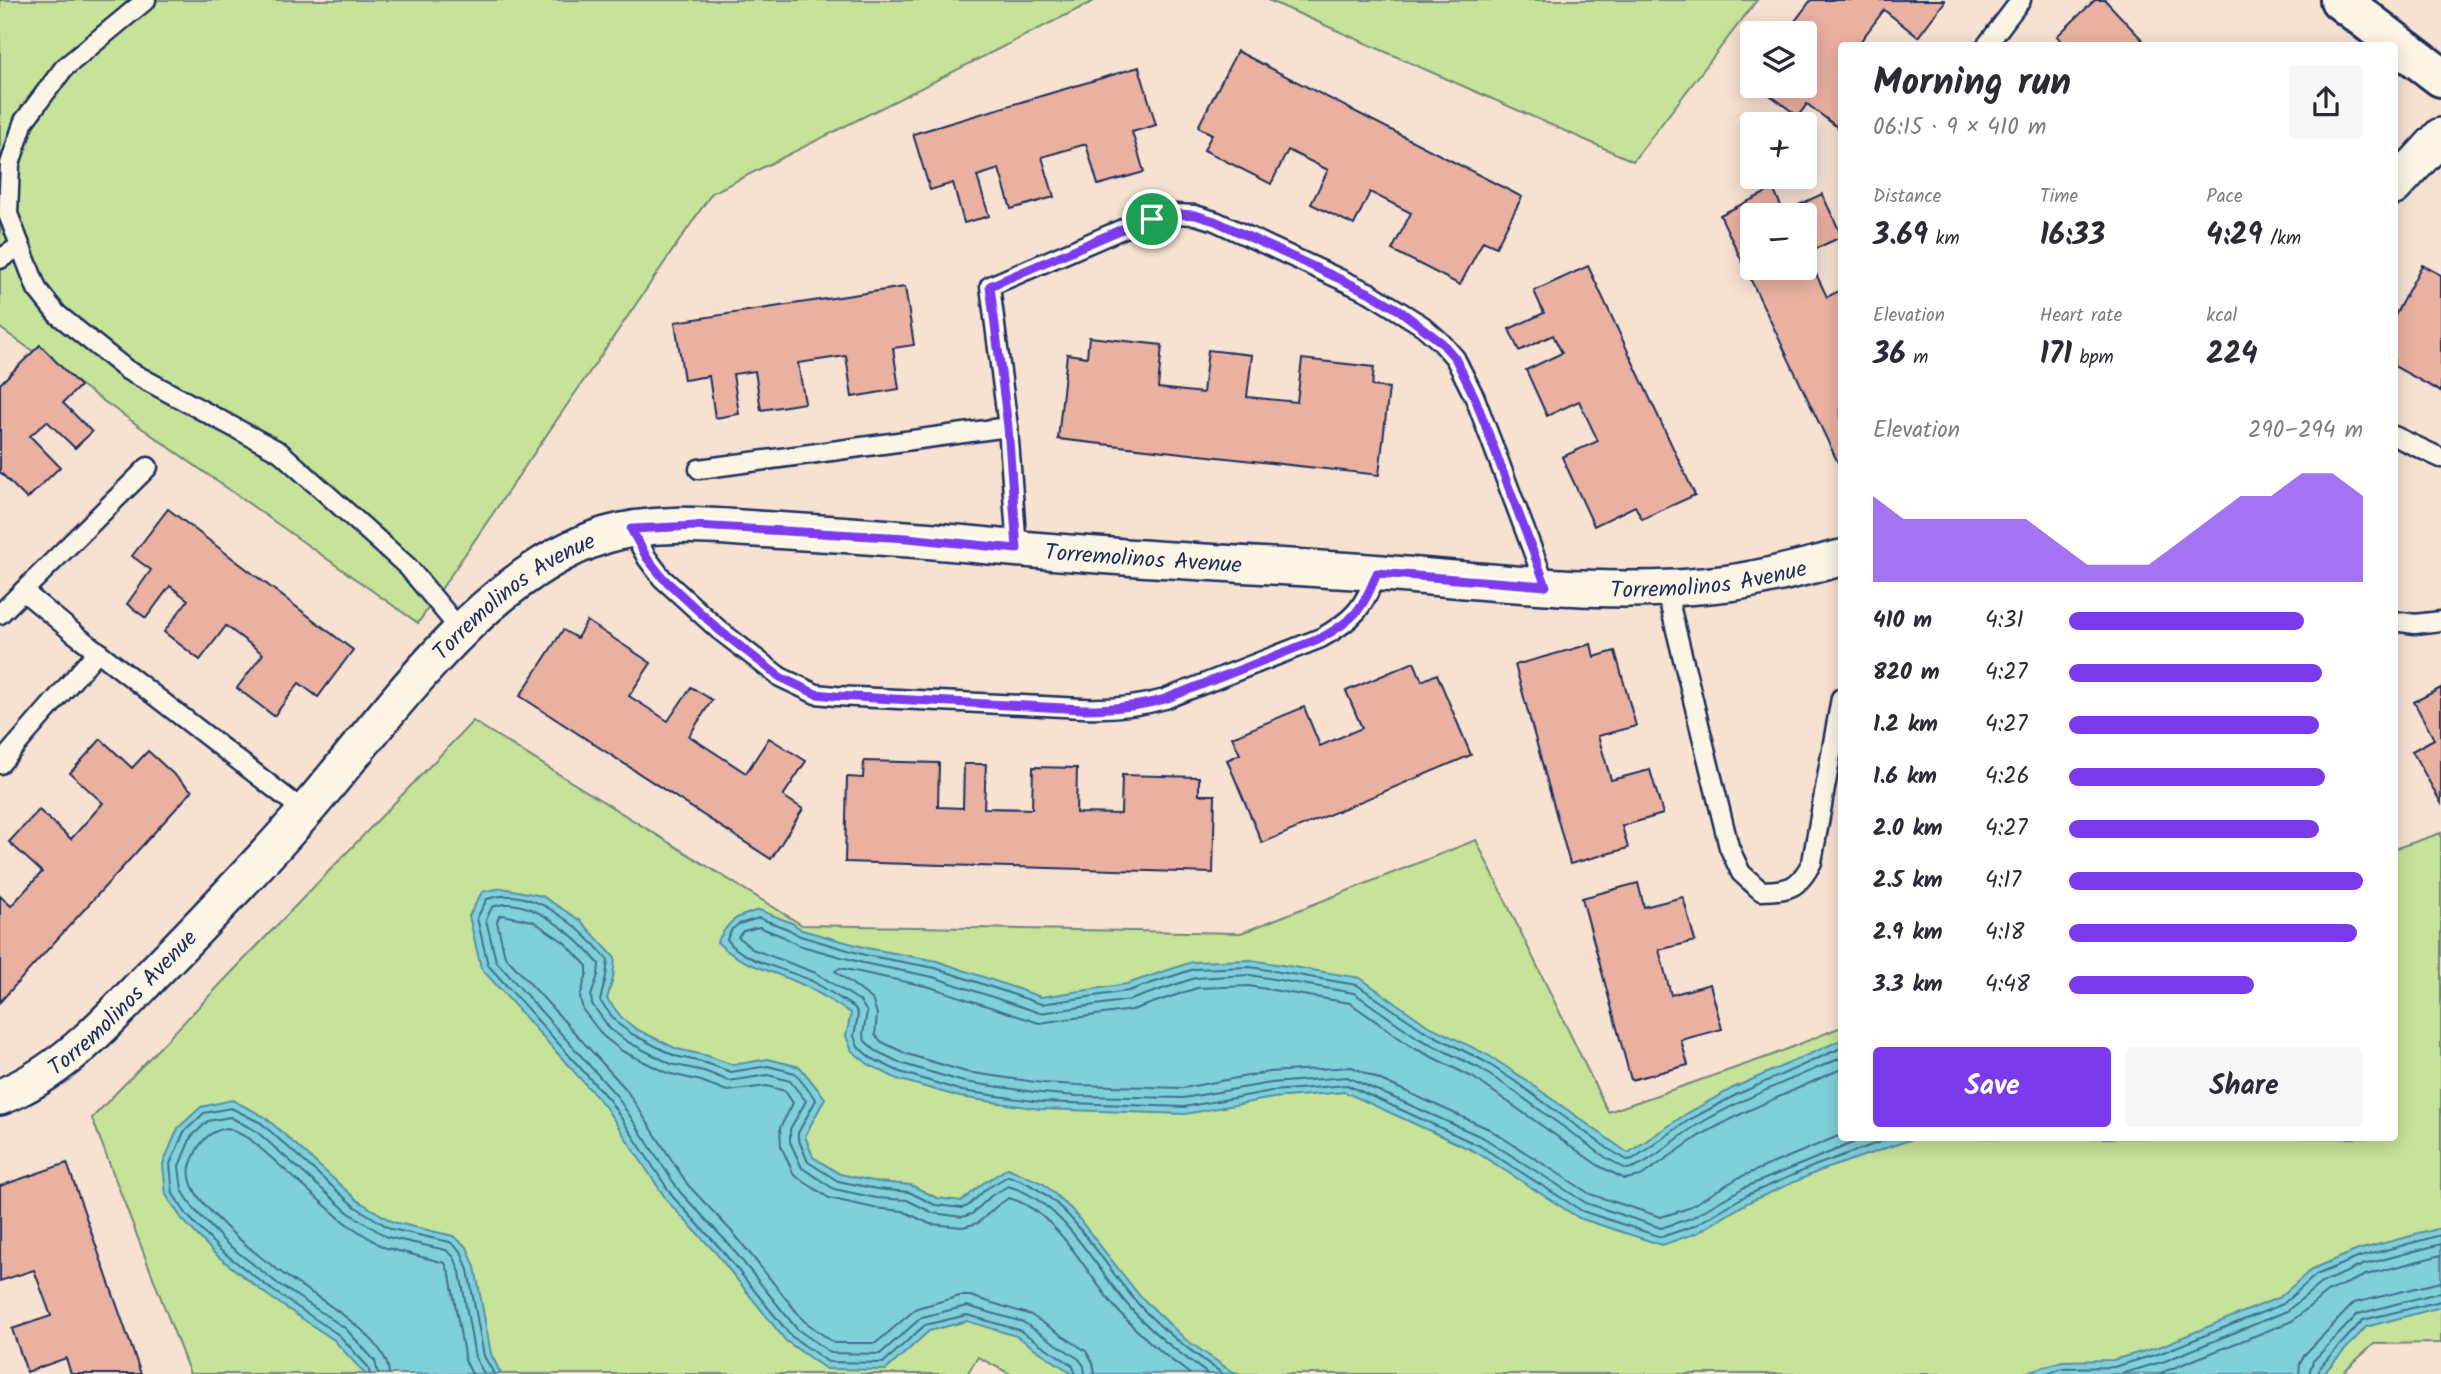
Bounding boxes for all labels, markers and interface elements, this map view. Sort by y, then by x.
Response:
map controls [1740,21,1817,280]
button: layers [1740,21,1817,98]
text: Morning run [1873,54,2071,114]
button: share [2289,65,2363,139]
text: 06:15 · 9 × 410 m [1873,110,2046,146]
button: + [1740,112,1817,189]
text: Distance [1873,182,1941,212]
text: Time [2040,182,2078,212]
text: Pace [2206,182,2243,212]
pin [1122,189,1182,249]
icon: arrive [1133,200,1171,238]
button: − [1740,203,1817,280]
text: 3.69 [1873,212,1928,260]
text: 16:33 [2040,212,2105,260]
text: 4:29 [2206,212,2263,260]
text: km [1928,224,1960,254]
text: /km [2263,224,2301,254]
text: Elevation [1873,301,1945,331]
text: Heart rate [2040,301,2122,331]
text: kcal [2206,301,2237,331]
text: 36 [1873,331,1906,379]
text: 171 [2040,331,2072,379]
text: 224 [2206,331,2258,379]
text: m [1906,343,1928,373]
text: bpm [2072,343,2114,373]
text: Elevation [1873,413,1960,449]
text: 290–294 m [2248,413,2363,449]
street label: Torremolinos Avenue [425,524,601,670]
street label: Torremolinos Avenue [1043,535,1243,584]
street label: Torremolinos Avenue [1610,551,1811,609]
text: 410 m [1873,603,1932,639]
text: 4:31 [1985,603,2024,639]
text: 820 m [1873,655,1939,691]
text: 4:27 [1985,655,2027,691]
text: 1.2 km [1873,707,1938,743]
text: 4:27 [1985,707,2027,743]
text: 1.6 km [1873,759,1937,795]
text: 4:26 [1985,759,2029,795]
text: 2.0 km [1873,811,1943,847]
text: 4:27 [1985,811,2027,847]
text: 2.5 km [1873,863,1943,899]
text: 4:17 [1985,863,2021,899]
text: 2.9 km [1873,915,1943,951]
text: 4:18 [1985,915,2024,951]
street label: Torremolinos Avenue [41,922,207,1086]
text: 3.3 km [1873,967,1943,1003]
text: 4:48 [1985,967,2030,1003]
button: Save [1873,1047,2111,1127]
button: Share [2125,1047,2363,1127]

